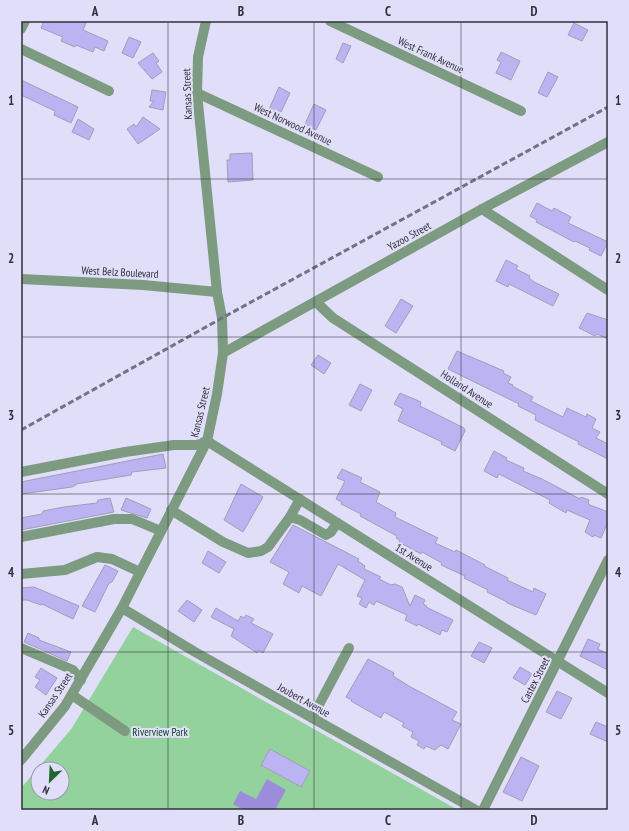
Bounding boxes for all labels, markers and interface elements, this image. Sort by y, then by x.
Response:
text: A [91,3,99,20]
text: B [238,3,244,20]
text: C [385,3,391,20]
text: D [531,3,538,20]
street label: West Frank Avenue [396,34,467,77]
street label: Kansas Street [179,68,195,120]
text: 1 [8,92,14,109]
text: 1 [615,92,621,109]
street label: West Norwood Avenue [252,100,335,148]
street label: Yazoo Street [385,218,433,254]
text: 2 [8,250,14,267]
text: 2 [615,250,621,267]
street label: West Belz Boulevard [81,263,159,281]
street label: Holland Avenue [438,367,496,411]
street label: Kansas Street [187,385,213,439]
text: 3 [8,407,14,424]
text: 3 [615,407,621,424]
street label: 1st Avenue [393,540,436,574]
text: 4 [8,564,15,581]
text: 4 [615,564,622,581]
street label: Castex Street [517,655,553,705]
street label: Kansas Street [35,670,75,720]
street label: Joubert Avenue [275,679,333,720]
text: 5 [8,722,14,739]
text: 5 [615,722,621,739]
park label: Riverview Park [132,725,189,739]
north arrow [30,761,70,801]
text: N [40,783,51,798]
text: A [91,812,99,829]
text: B [238,812,244,829]
text: C [385,812,391,829]
text: D [531,812,538,829]

